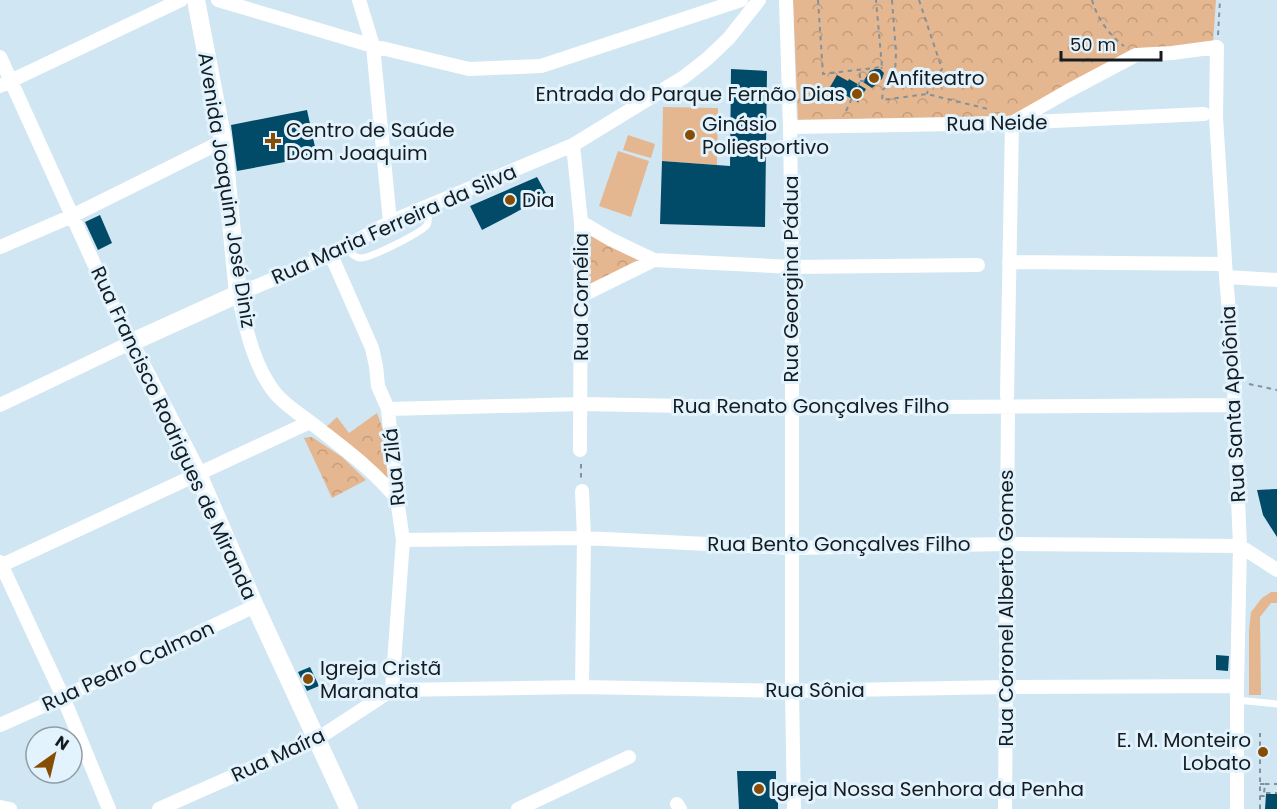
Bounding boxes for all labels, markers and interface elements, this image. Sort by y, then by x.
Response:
scale bar [1061,24,1162,62]
text: 50 m [1070,32,1116,57]
street label: Avenida Joaquim José Diniz [191,50,263,330]
place label: Anfiteatro [886,64,985,92]
marker: Anfiteatro [867,71,881,85]
place label: Entrada do Parque Fernão Dias [536,80,845,108]
marker: Entrada do Parque Fernão Dias [850,87,864,101]
street label: Rua Neide [946,108,1048,138]
place label: Ginásio Poliesportivo [702,110,829,161]
place label: Centro de Saúde Dom Joaquim [286,116,455,167]
marker: Ginásio Poliesportivo [683,128,697,142]
marker: Centro de Saúde Dom Joaquim [264,132,282,150]
street label: Rua Maria Ferreira da Silva [267,157,521,291]
street label: Rua Georgina Pádua [777,175,805,383]
place label: Dia [522,186,555,214]
marker: Dia [503,193,517,207]
street label: Rua Cornélia [567,233,595,361]
street label: Rua Francisco Rodrigues de Miranda [84,262,264,604]
street label: Rua Santa Apolônia [1214,305,1252,503]
street label: Rua Renato Gonçalves Filho [673,392,949,420]
street label: Rua Zilá [376,427,412,507]
street label: Rua Coronel Alberto Gomes [992,470,1020,746]
street label: Rua Bento Gonçalves Filho [707,530,971,558]
street label: Rua Pedro Calmon [37,614,219,718]
place label: Igreja Cristã Maranata [320,654,441,705]
marker: Igreja Cristã Maranata [301,672,315,686]
street label: Rua Sônia [765,676,865,704]
street label: Rua Maíra [227,721,329,789]
north arrow [24,725,84,785]
place label: E. M. Monteiro Lobato [1117,726,1251,777]
text: N [51,730,74,756]
marker: E. M. Monteiro Lobato [1256,745,1270,759]
place label: Igreja Nossa Senhora da Penha [771,775,1084,803]
marker: Igreja Nossa Senhora da Penha [752,782,766,796]

